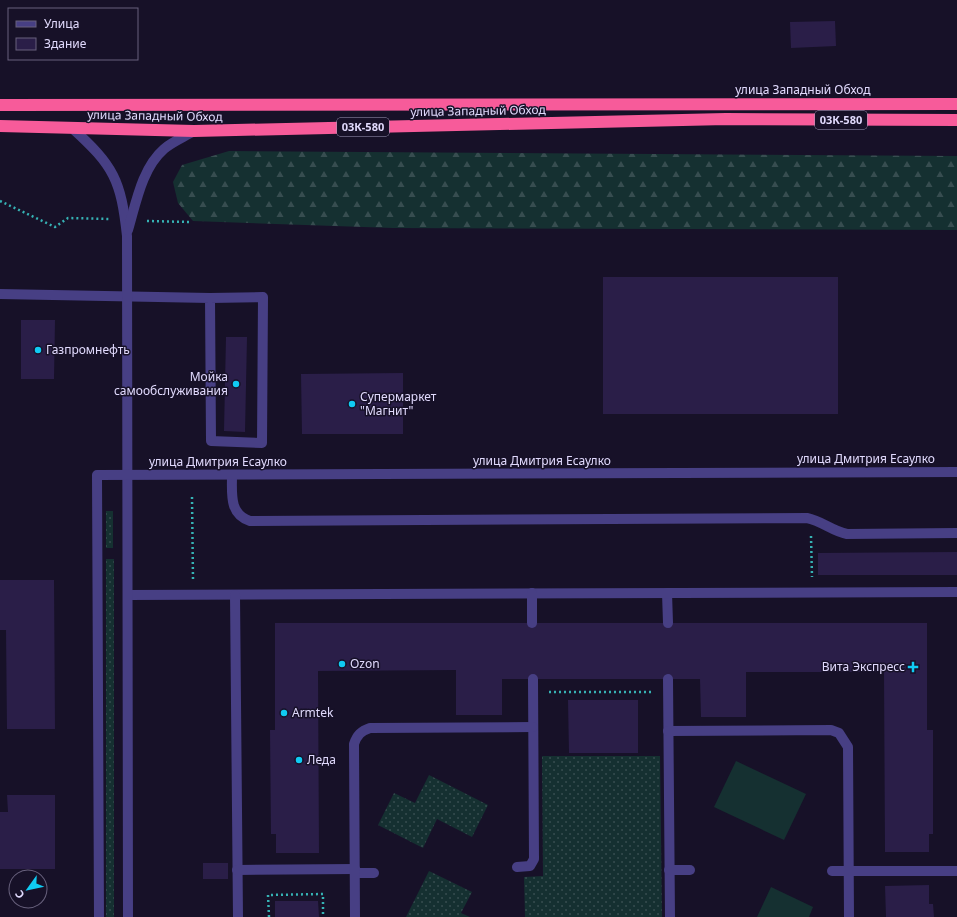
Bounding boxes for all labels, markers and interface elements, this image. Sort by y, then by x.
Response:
legend [8,8,138,60]
text: Улица [44,15,79,32]
text: Здание [44,35,87,52]
street label: улица Западный Обход [735,81,871,98]
street label: улица Западный Обход [410,101,546,120]
street label: улица Западный Обход [87,106,223,125]
road number: 03К-580 [815,111,867,129]
road number: 03К-580 [337,118,389,136]
place label: Газпромнефть [46,341,130,358]
marker: Газпромнефть [33,345,43,355]
place label: Мойка самообслуживания [114,368,228,399]
marker: Мойка самообслуживания [231,379,241,389]
place label: Супермаркет "Магнит" [360,388,437,419]
marker: Супермаркет "Магнит" [347,399,357,409]
street label: улица Дмитрия Есаулко [797,450,935,467]
street label: улица Дмитрия Есаулко [473,452,611,469]
street label: улица Дмитрия Есаулко [149,453,287,470]
place label: Ozon [350,655,380,672]
place label: Вита Экспресс [822,658,905,675]
marker: Ozon [337,659,347,669]
marker: Вита Экспресс [908,662,918,672]
place label: Armtek [292,704,334,721]
marker: Armtek [279,708,289,718]
place label: Леда [307,751,336,768]
marker: Леда [294,755,304,765]
north arrow [8,869,48,909]
text: С [11,888,27,902]

